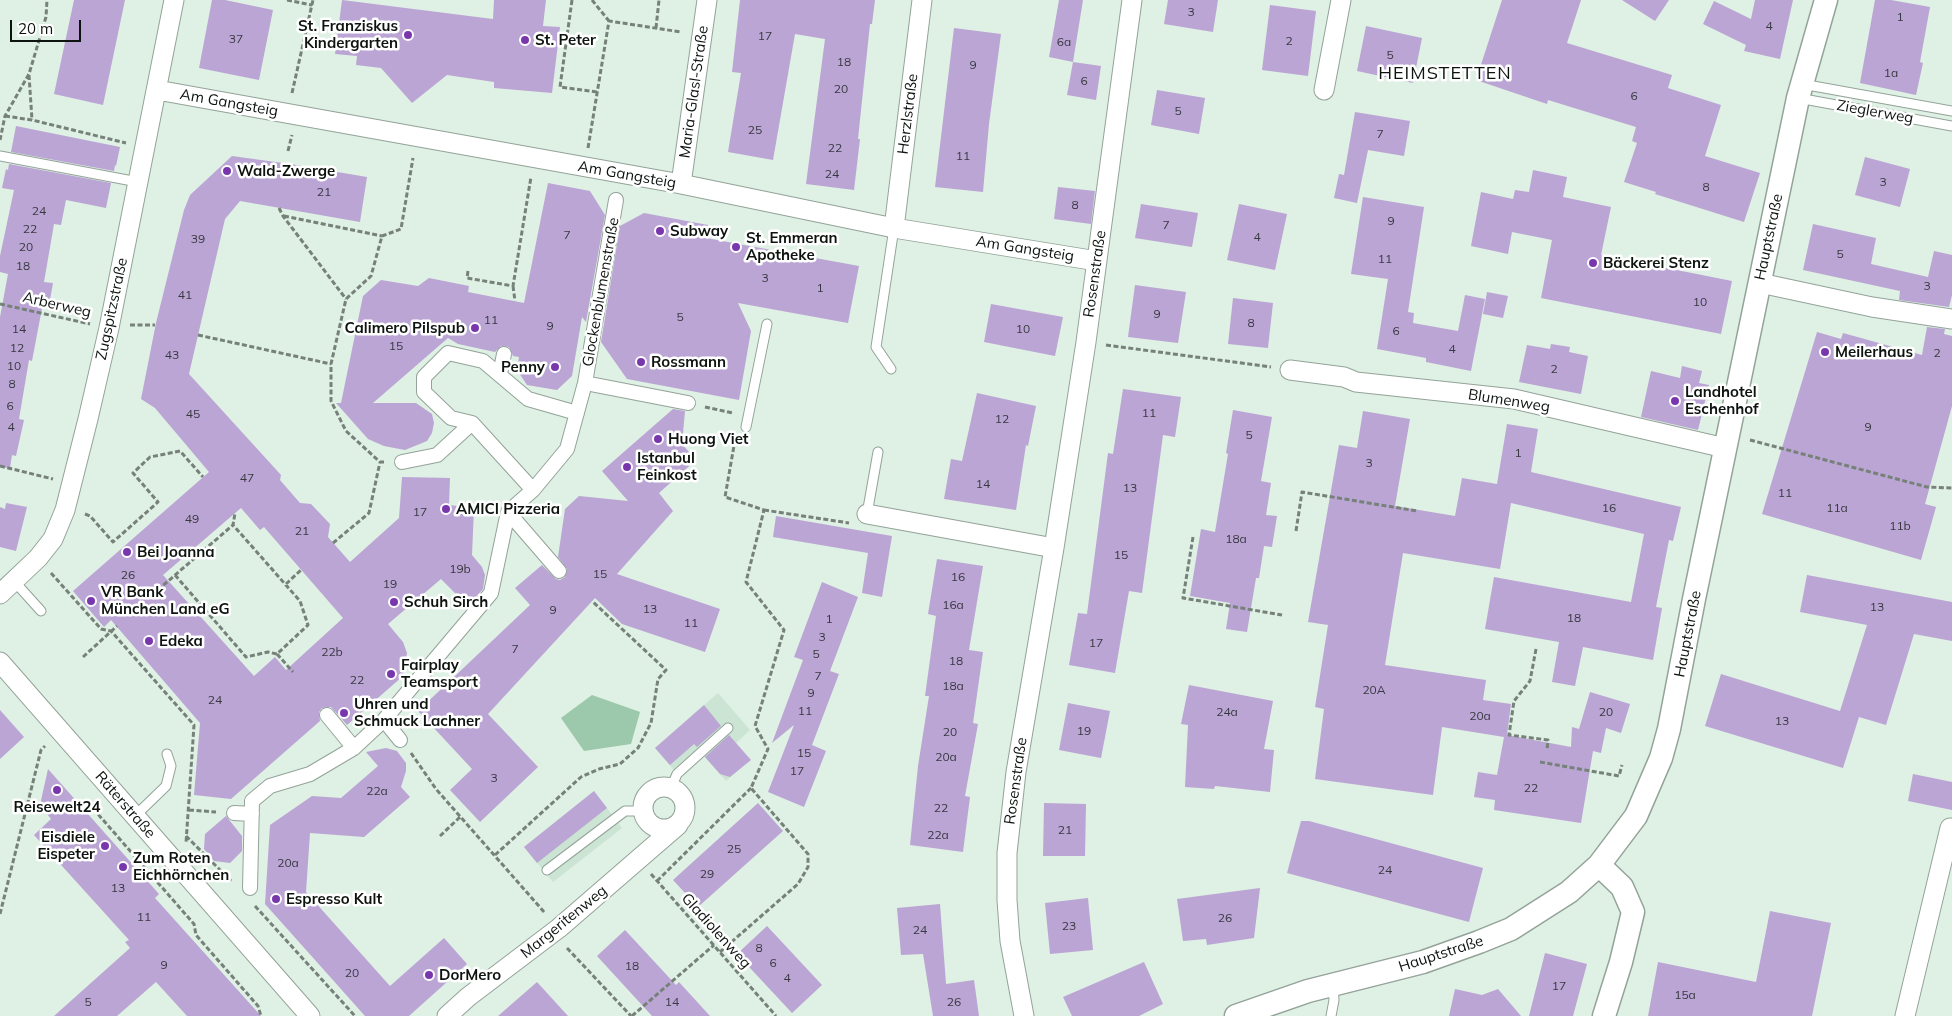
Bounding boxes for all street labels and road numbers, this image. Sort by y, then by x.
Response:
street label: Maria-Glasl-Straße [676,25,712,159]
street label: Herzlstraße [894,73,922,155]
street label: Am Gangsteig [179,86,279,120]
street label: Zieglerweg [1835,96,1915,128]
street label: Am Gangsteig [577,158,677,192]
street label: Hauptstraße [1751,192,1787,282]
street label: Glockenblumenstraße [579,216,623,368]
street label: Rosenstraße [1080,229,1110,319]
street label: Am Gangsteig [975,232,1075,266]
street label: Zugspitzstraße [92,256,132,362]
street label: Arberweg [21,288,93,322]
street label: Blumenweg [1467,386,1551,416]
street label: Hauptstraße [1671,589,1705,679]
street label: Rosenstraße [1001,736,1031,826]
street label: Räterstraße [91,768,159,842]
street label: Margeritenweg [517,882,611,962]
street label: Gladiolenweg [677,890,755,972]
street label: Hauptstraße [1396,932,1486,976]

